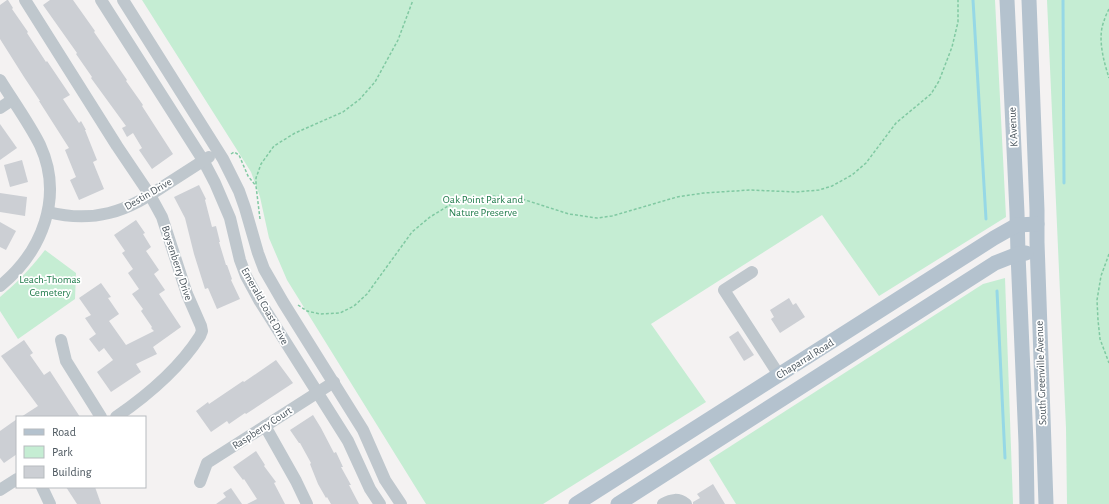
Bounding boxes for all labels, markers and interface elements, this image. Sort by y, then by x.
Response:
street label: K Avenue [1006,107,1020,147]
street label: Destin Drive [122,176,174,212]
park label: Oak Point Park and Nature Preserve [443,194,523,218]
street label: Boysenberry Drive [160,224,194,302]
street label: Emerald Coast Drive [239,266,291,346]
park label: Leach-Thomas Cemetery [19,274,81,298]
street label: South Greenville Avenue [1034,321,1048,425]
street label: Chaparral Road [774,337,836,381]
street label: Raspberry Court [230,404,294,451]
legend [16,416,146,488]
text: Road [52,426,76,438]
text: Park [52,446,73,458]
text: Building [52,466,92,478]

